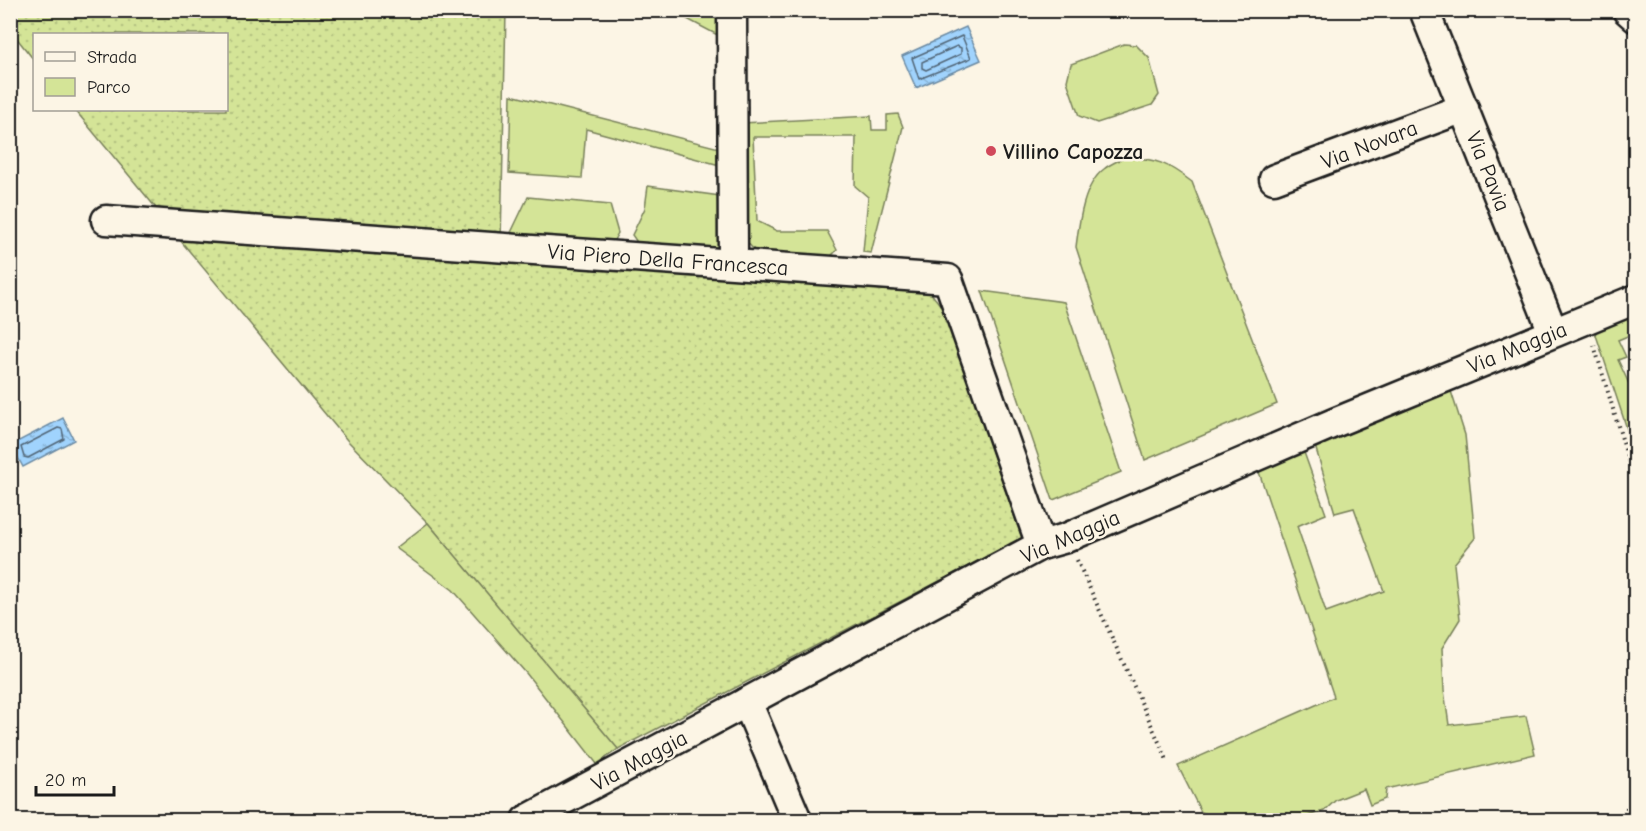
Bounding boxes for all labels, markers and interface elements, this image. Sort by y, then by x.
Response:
legend [33,33,228,111]
text: Strada [87,47,137,68]
text: Parco [87,77,130,98]
street label: Via Novara [1317,115,1421,175]
street label: Via Pavia [1460,128,1516,215]
place label: Villino Capozza [1003,139,1143,165]
marker: Villino Capozza [984,144,998,158]
street label: Via Piero Della Francesca [547,239,789,281]
street label: Via Maggia [1464,316,1571,380]
street label: Via Maggia [1017,504,1124,569]
street label: Via Maggia [587,725,692,797]
scale bar [36,759,114,797]
text: 20 m [45,770,86,791]

